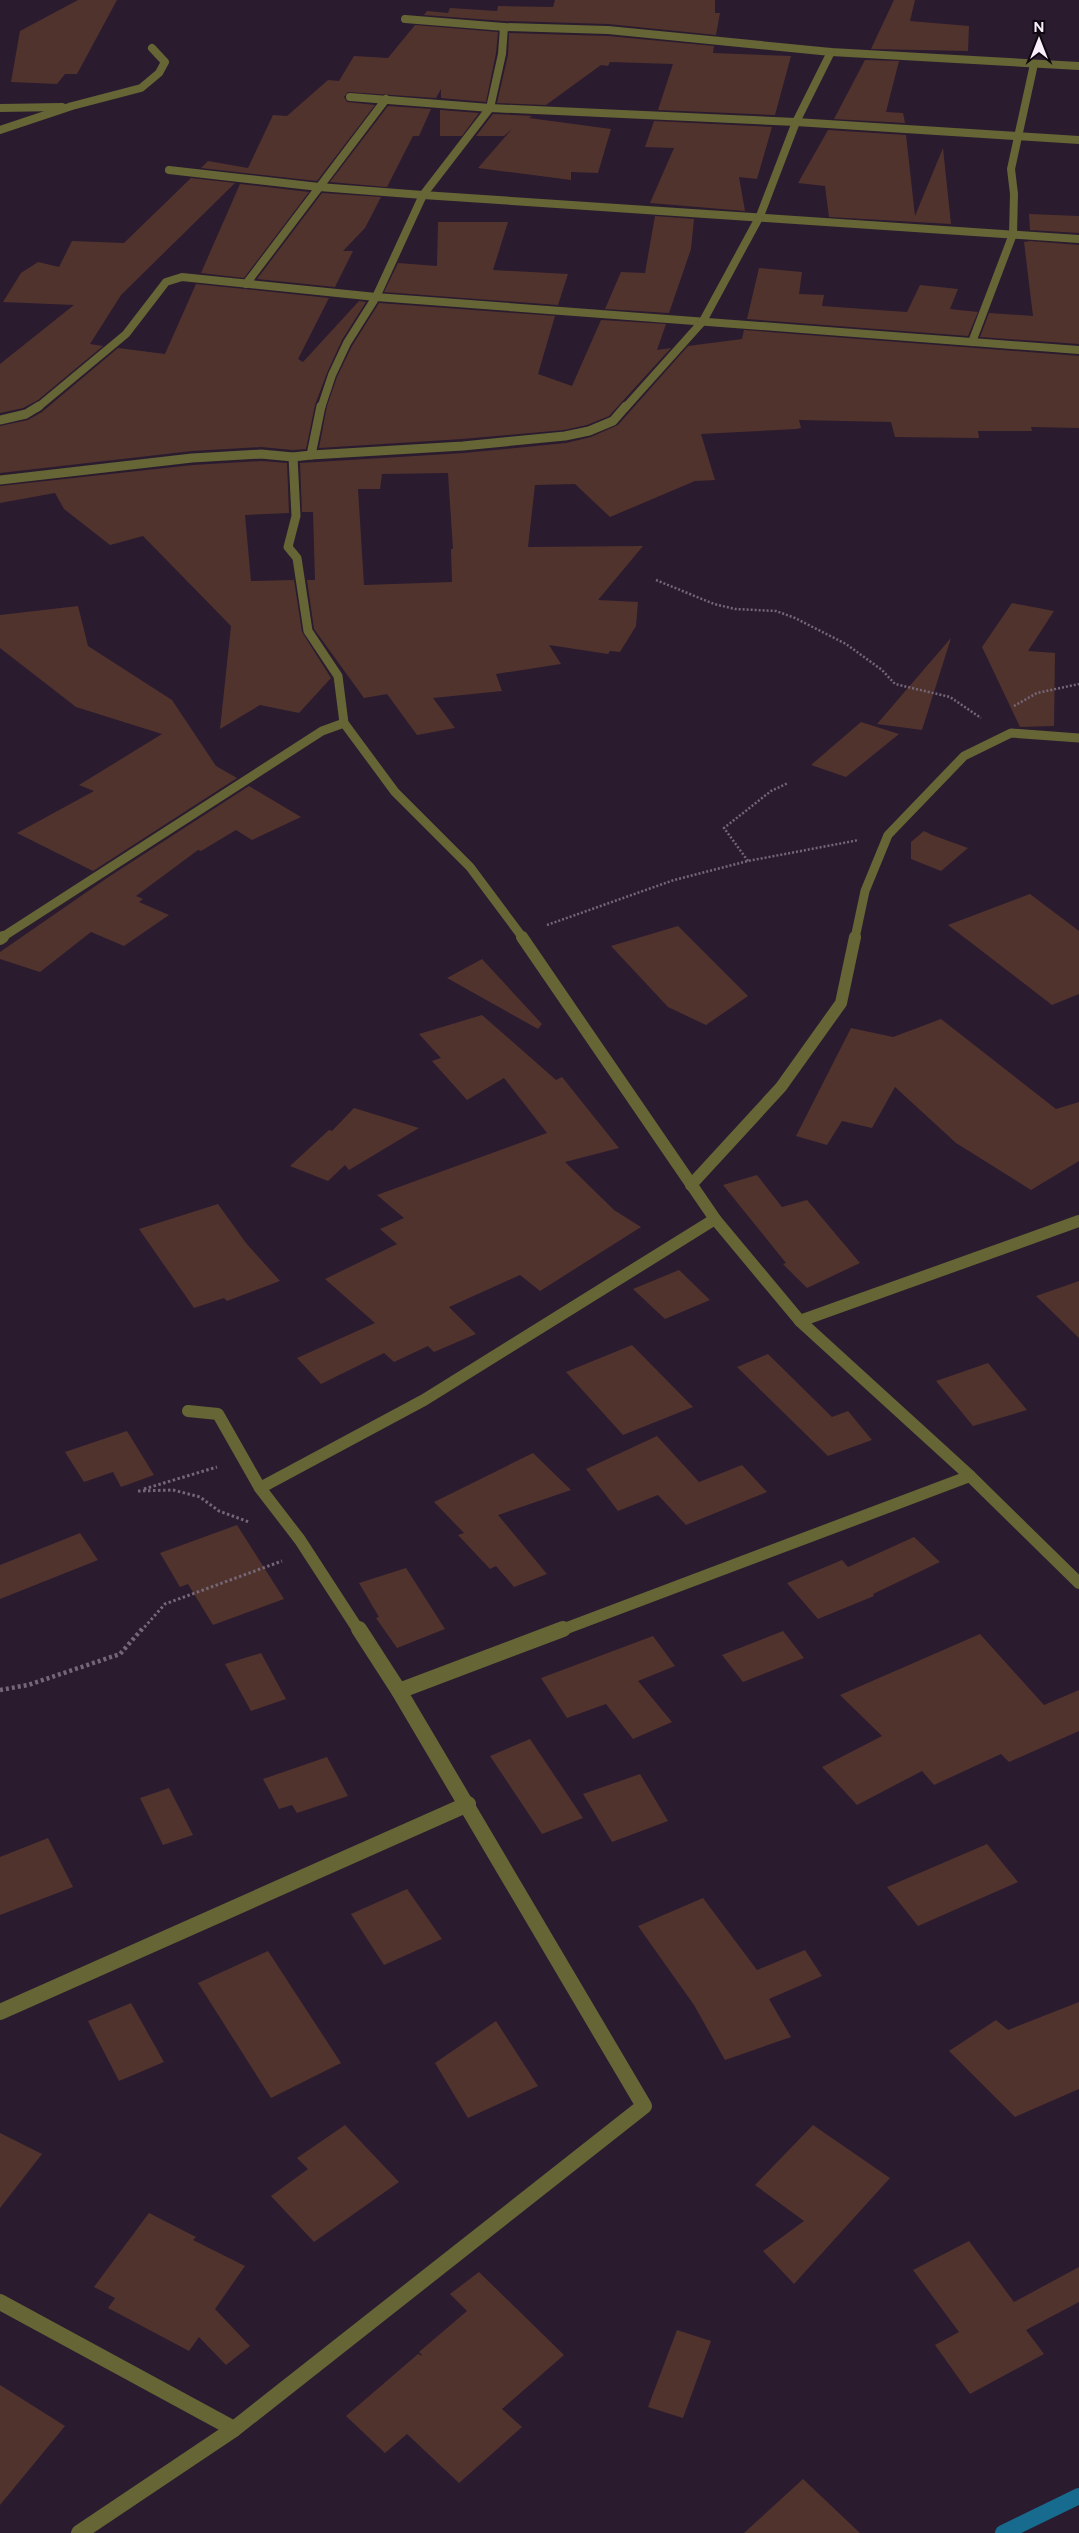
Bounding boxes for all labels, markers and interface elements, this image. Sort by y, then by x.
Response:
north arrow [1014,15,1064,65]
text: N [1034,19,1044,36]

